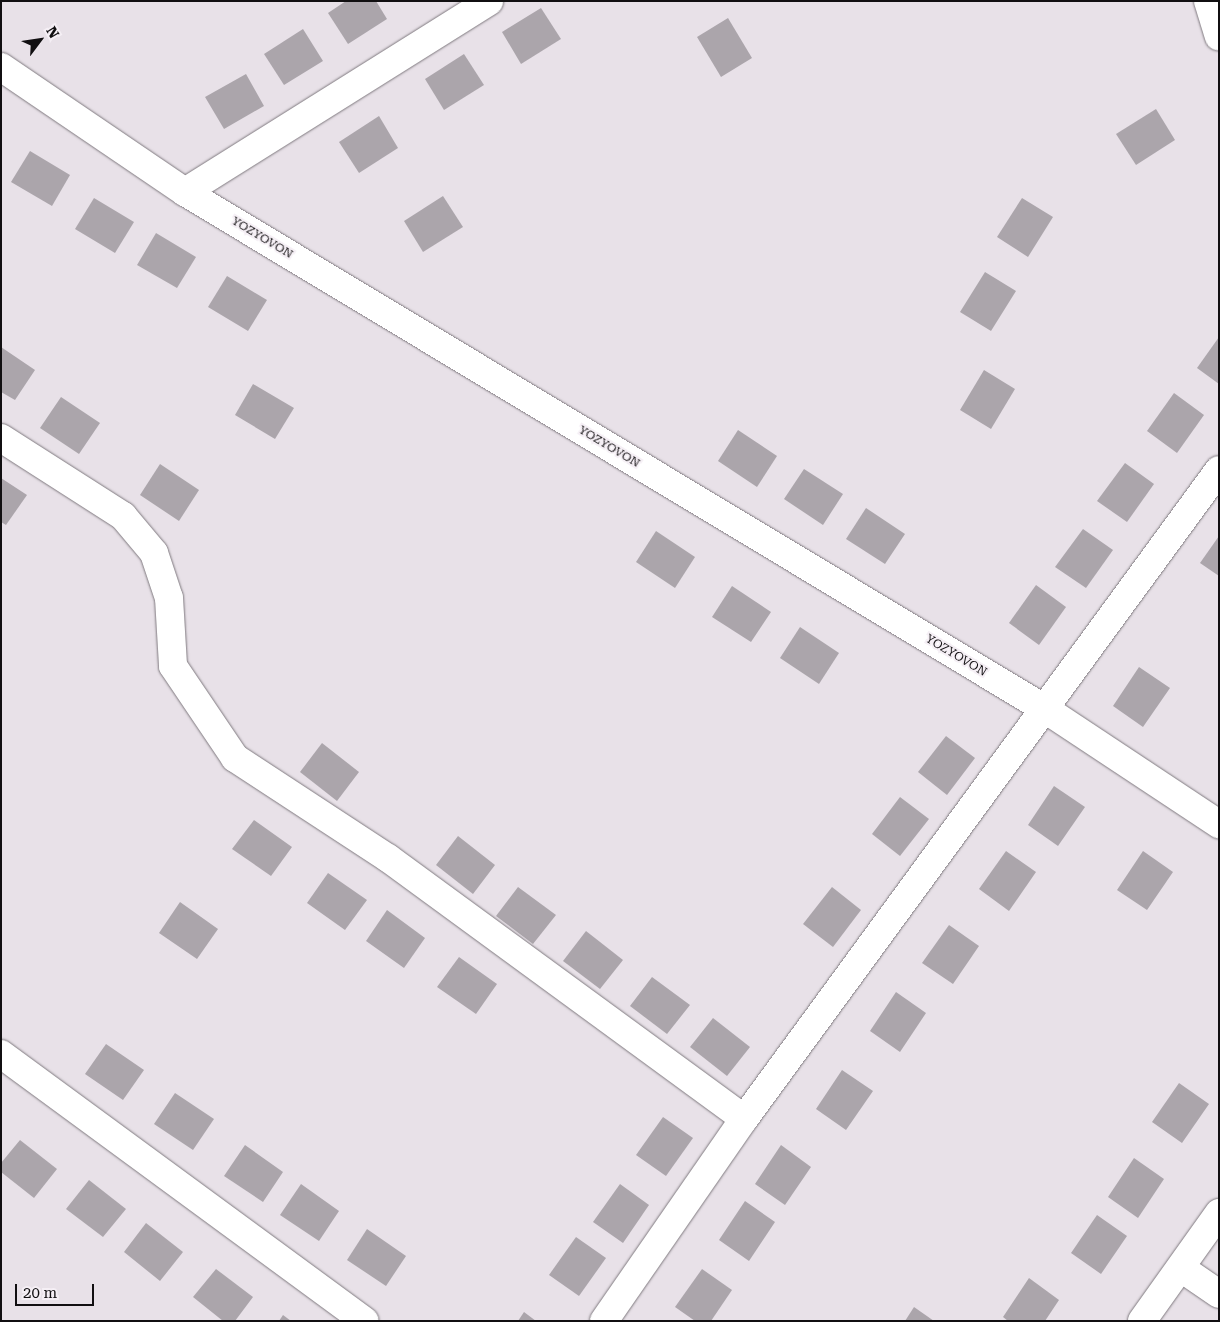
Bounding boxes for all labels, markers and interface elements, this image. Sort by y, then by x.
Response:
north arrow [15,15,65,65]
text: N [43,24,62,41]
street label: YOZYOVON [229,214,295,262]
street label: YOZYOVON [576,423,642,471]
street label: YOZYOVON [923,632,989,680]
scale bar [18,1274,96,1306]
text: 20 m [23,1284,57,1302]

